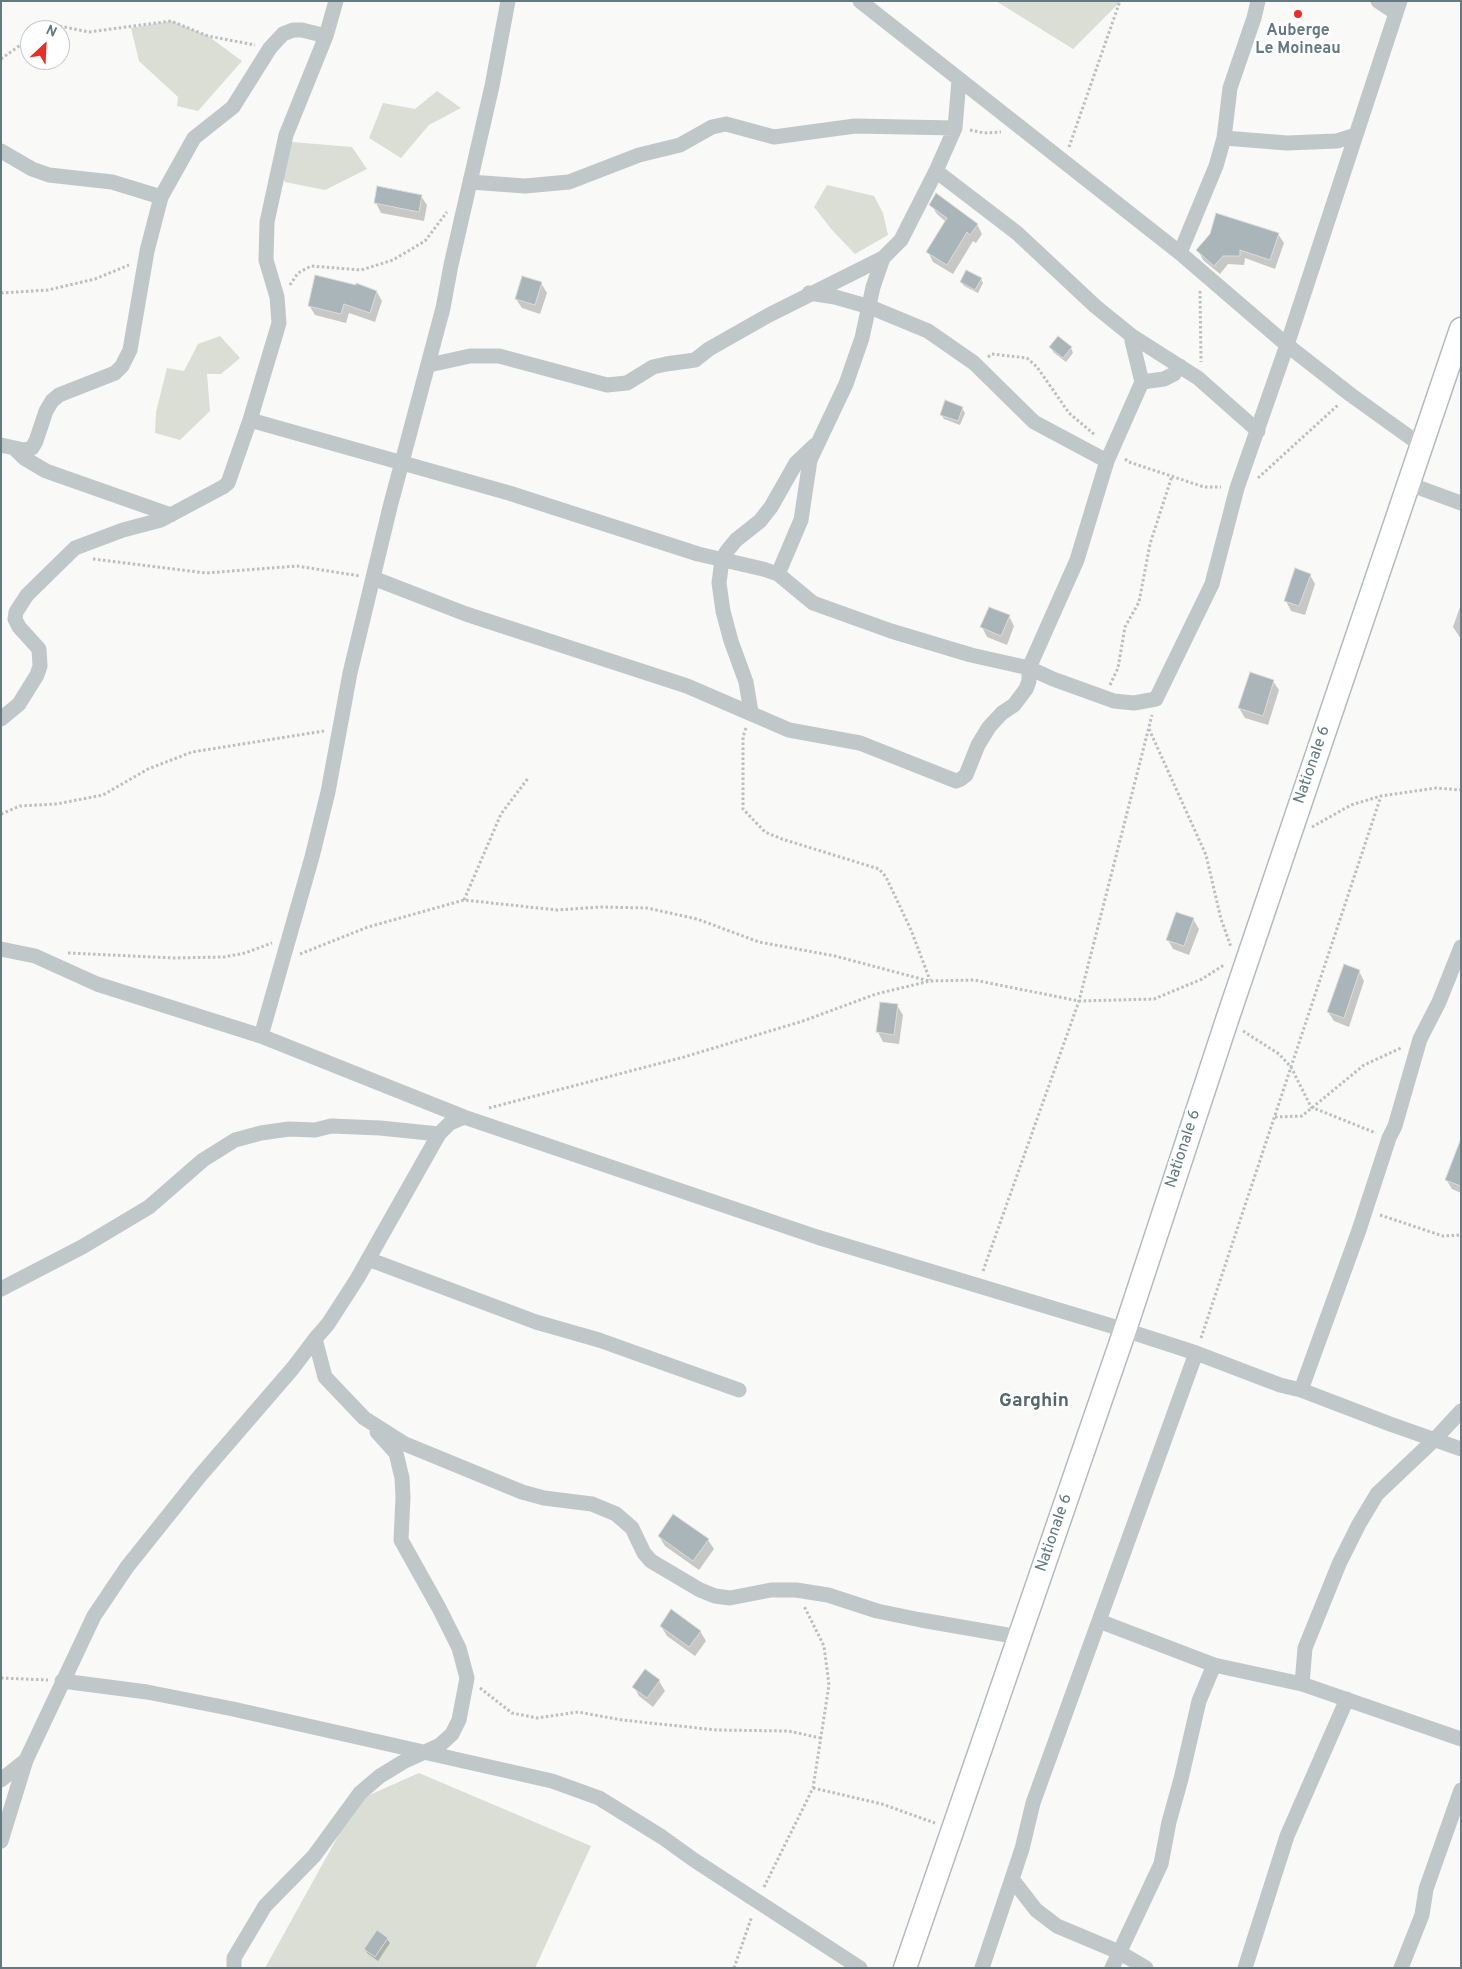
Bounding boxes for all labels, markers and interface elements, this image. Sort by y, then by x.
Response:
marker: Auberge Le Moineau [1292,8,1304,20]
north arrow [20,20,70,70]
text: N [43,22,59,42]
place label: Auberge Le Moineau [1255,22,1341,60]
street label: Nationale 6 [1291,723,1335,807]
street label: Nationale 6 [1162,1107,1206,1191]
district label: Garghin [999,1391,1069,1413]
street label: Nationale 6 [1033,1491,1077,1575]

